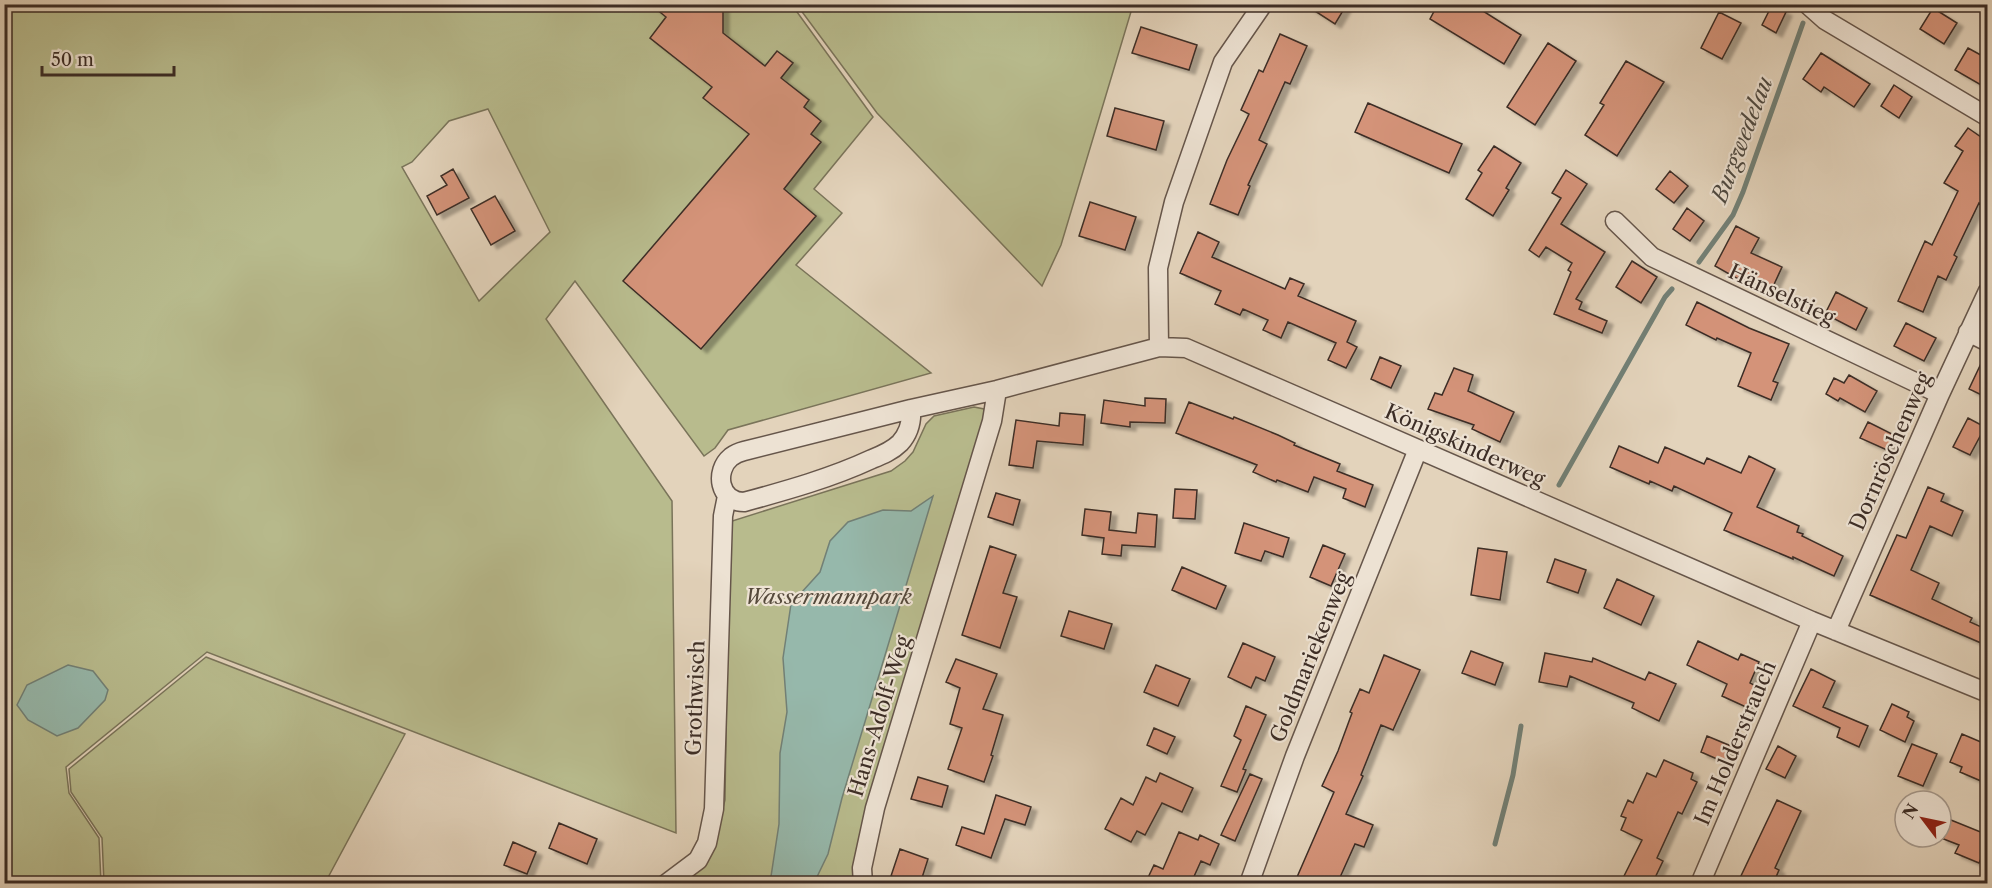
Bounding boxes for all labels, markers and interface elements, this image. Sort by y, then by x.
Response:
scale bar [42,39,174,77]
text: 50 m [51,49,94,71]
water label: Burgwedelau [1705,72,1779,209]
street label: Hänselstieg [1725,258,1840,330]
street label: Dornröschenweg [1844,367,1937,534]
street label: Königskinderweg [1381,398,1550,492]
street label: Goldmariekenweg [1264,567,1356,746]
park label: Wassermannpark [744,584,912,609]
street label: Hans-Adolf-Weg [843,631,916,800]
street label: Grothwisch [680,640,710,756]
street label: Im Holderstrauch [1689,657,1781,829]
north arrow [1893,789,1953,849]
text: N [1898,800,1922,822]

